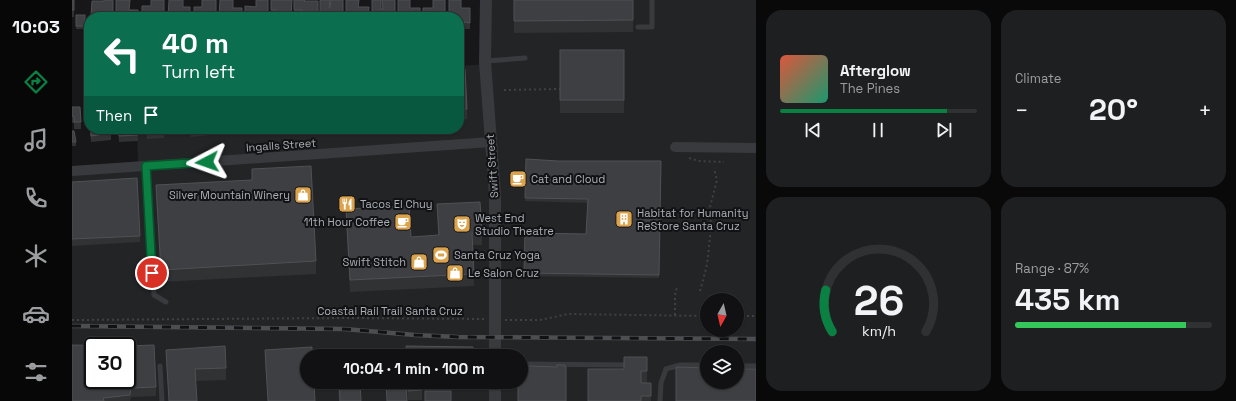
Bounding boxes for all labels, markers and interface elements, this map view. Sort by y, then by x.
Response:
text: 10:03 [12,15,60,38]
text: 40 m [162,25,229,61]
icon: left [96,28,148,80]
text: Turn left [162,60,235,83]
text: Afterglow [840,61,911,80]
icon: directions [22,68,50,96]
text: Climate [1015,70,1061,87]
text: The Pines [840,80,900,97]
text: 20° [1089,90,1138,129]
text: − [1015,96,1029,124]
text: + [1198,96,1212,124]
icon: arrive [140,104,162,126]
text: Then [96,106,132,125]
icon: previous [802,119,824,141]
icon: pause [867,119,889,141]
icon: next [933,119,955,141]
icon: music [22,126,50,154]
street label: Swift Street [483,133,501,199]
street label: Ingalls Street [245,136,317,154]
position arrow [186,141,228,183]
cafe icon: Cat and Cloud [508,169,528,189]
place label: Cat and Cloud [531,172,605,186]
icon: phone [22,184,50,212]
shop icon: Silver Mountain Winery [293,185,313,205]
place label: Silver Mountain Winery [169,188,290,202]
restaurant icon: Tacos El Chuy [337,194,357,214]
place label: Tacos El Chuy [360,197,433,211]
place label: Habitat for Humanity ReStore Santa Cruz [637,206,749,233]
building icon: Habitat for Humanity ReStore Santa Cruz [614,209,634,229]
place label: West End Studio Theatre [475,211,554,238]
cafe icon: 11th Hour Coffee [393,212,413,232]
theatre icon: West End Studio Theatre [452,214,472,234]
place label: 11th Hour Coffee [304,215,390,229]
icon: climate [22,242,50,270]
sports icon: Santa Cruz Yoga [431,245,451,265]
place label: Santa Cruz Yoga [454,248,541,262]
shop icon: Swift Stitch [409,252,429,272]
place label: Swift Stitch [343,255,406,269]
pin [135,256,169,290]
text: Range · 87% [1015,260,1089,277]
icon: arrive [141,262,163,284]
shop icon: Le Salon Cruz [445,263,465,283]
place label: Le Salon Cruz [468,266,539,280]
text: 26 [853,274,904,327]
text: 435 km [1015,280,1120,319]
north arrow [700,293,744,337]
map controls [700,293,744,389]
icon: car [22,300,50,328]
street label: Coastal Rail Trail Santa Cruz [317,304,463,318]
text: km/h [861,321,896,339]
speed limit sign: 30 [84,337,136,389]
button: layers [700,345,744,389]
icon: filters [22,358,50,386]
text: 10:04 · 1 min · 100 m [343,359,485,378]

